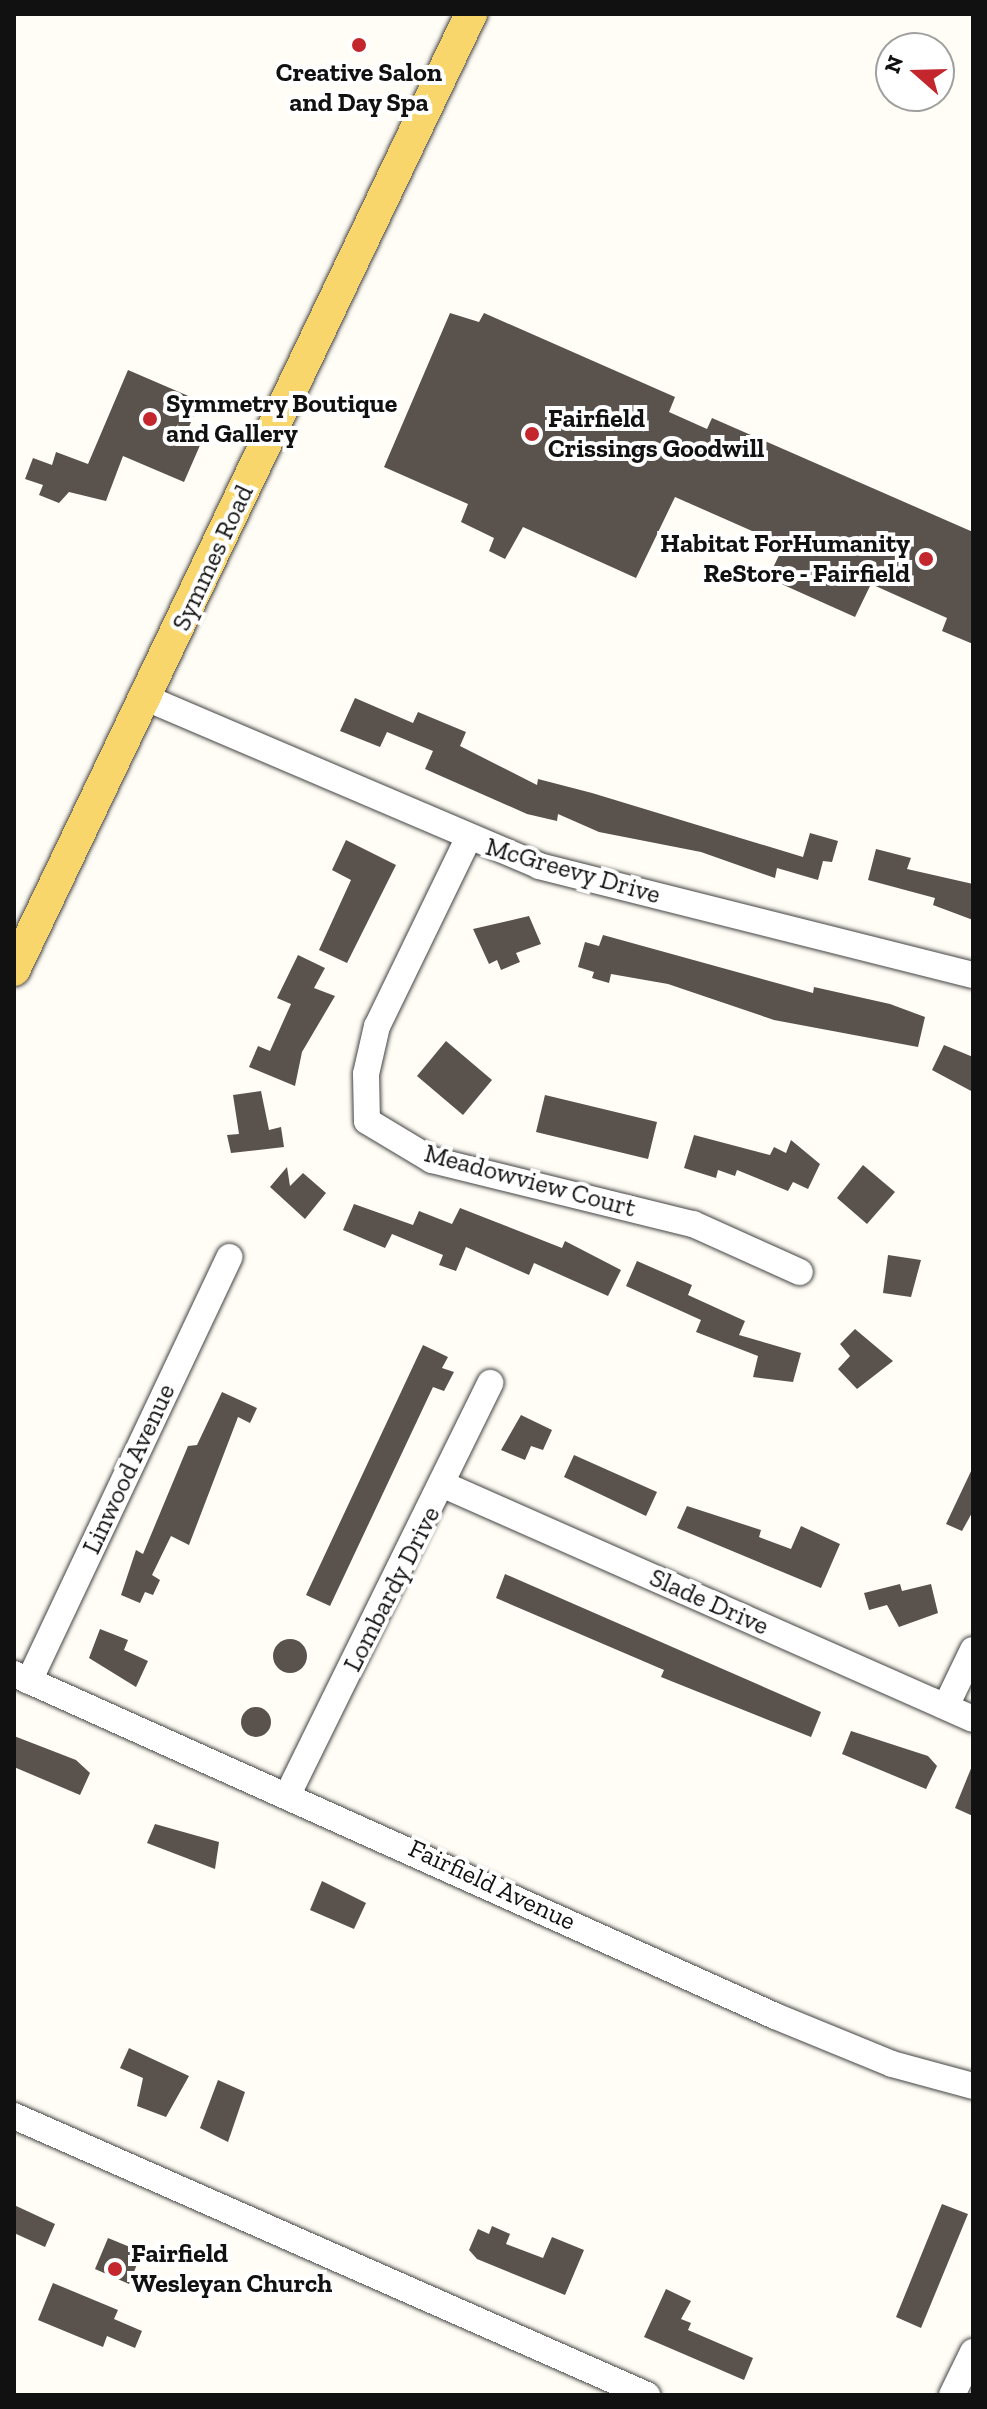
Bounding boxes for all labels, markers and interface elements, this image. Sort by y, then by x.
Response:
north arrow [875,32,955,112]
marker: Creative Salon and Day Spa [350,36,368,54]
text: N [878,52,909,77]
place label: Creative Salon and Day Spa [276,57,442,118]
place label: Symmetry Boutique and Gallery [166,388,398,450]
place label: Fairfield Crissings Goodwill [548,403,764,464]
marker: Symmetry Boutique and Gallery [141,410,159,428]
marker: Fairfield Crissings Goodwill [523,425,541,443]
street label: Symmes Road [166,480,260,636]
place label: Habitat ForHumanity ReStore - Fairfield [660,528,910,590]
marker: Habitat ForHumanity ReStore - Fairfield [917,550,935,568]
street label: McGreevy Drive [482,831,664,911]
street label: Meadowview Court [421,1138,639,1224]
street label: Linwood Avenue [76,1379,182,1559]
street label: Lombardy Drive [337,1501,447,1677]
street label: Slade Drive [645,1562,773,1642]
street label: Fairfield Avenue [403,1833,581,1937]
place label: Fairfield Wesleyan Church [131,2238,332,2300]
marker: Fairfield Wesleyan Church [106,2260,124,2278]

